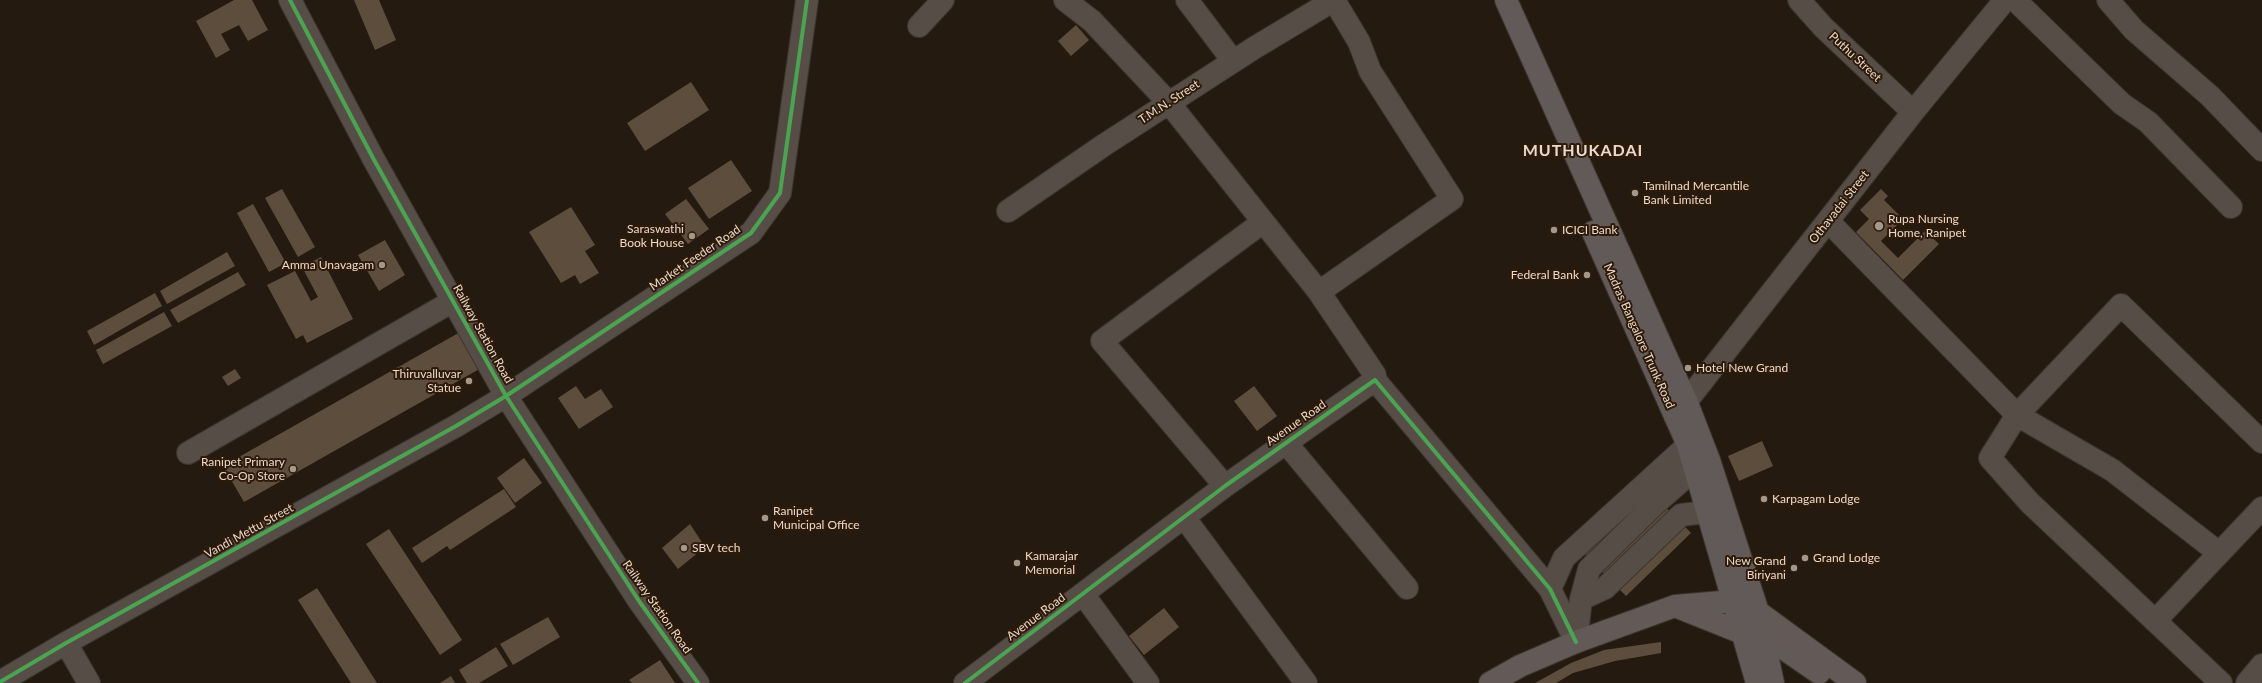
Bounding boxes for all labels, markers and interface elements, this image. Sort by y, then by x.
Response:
street label: Puthu Street [1826,29,1884,85]
street label: T.M.N. Street [1136,77,1202,127]
district label: MUTHUKADAI [1523,141,1643,161]
street label: Othavadai Street [1806,168,1872,246]
place label: Tamilnad Mercantile Bank Limited [1643,179,1749,207]
marker: Tamilnad Mercantile Bank Limited [1630,188,1640,198]
place label: Rupa Nursing Home, Ranipet [1888,212,1966,240]
marker: Rupa Nursing Home, Ranipet [1873,220,1885,232]
place label: Saraswathi Book House [620,222,684,250]
street label: Market Feeder Road [647,222,743,294]
place label: ICICI Bank [1562,223,1618,237]
marker: ICICI Bank [1549,225,1559,235]
marker: Saraswathi Book House [687,231,697,241]
place label: Amma Unavagam [282,258,374,272]
marker: Amma Unavagam [377,260,387,270]
street label: Madras Bangalore Trunk Road [1600,261,1678,411]
place label: Federal Bank [1511,268,1579,282]
marker: Federal Bank [1582,270,1592,280]
street label: Railway Station Road [450,282,516,386]
place label: Hotel New Grand [1696,361,1788,375]
marker: Hotel New Grand [1683,363,1693,373]
place label: Thiruvalluvar Statue [393,367,461,395]
marker: Thiruvalluvar Statue [464,376,474,386]
street label: Avenue Road [1263,397,1329,449]
place label: Ranipet Primary Co-Op Store [201,455,285,483]
marker: Ranipet Primary Co-Op Store [288,464,298,474]
place label: Karpagam Lodge [1772,492,1860,506]
marker: Karpagam Lodge [1759,494,1769,504]
street label: Vandi Mettu Street [202,501,296,561]
place label: Ranipet Municipal Office [773,504,860,532]
marker: Ranipet Municipal Office [760,513,770,523]
place label: SBV tech [692,541,740,555]
marker: SBV tech [679,543,689,553]
place label: Kamarajar Memorial [1025,549,1078,577]
place label: Grand Lodge [1813,551,1880,565]
marker: Grand Lodge [1800,553,1810,563]
place label: New Grand Biriyani [1726,554,1786,582]
street label: Railway Station Road [619,558,695,656]
marker: Kamarajar Memorial [1012,558,1022,568]
marker: New Grand Biriyani [1789,563,1799,573]
street label: Avenue Road [1004,590,1068,644]

